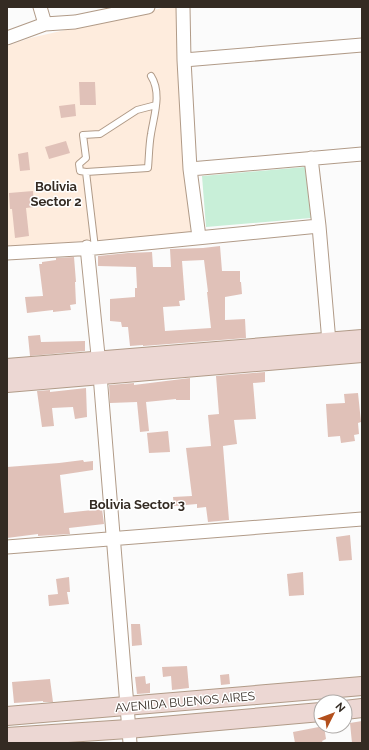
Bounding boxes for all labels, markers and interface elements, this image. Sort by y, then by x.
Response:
district label: Bolivia Sector 2 [30,179,82,209]
district label: Bolivia Sector 3 [89,497,185,512]
street label: AVENIDA BUENOS AIRES [115,689,255,715]
north arrow [313,694,353,734]
text: N [332,700,348,715]

